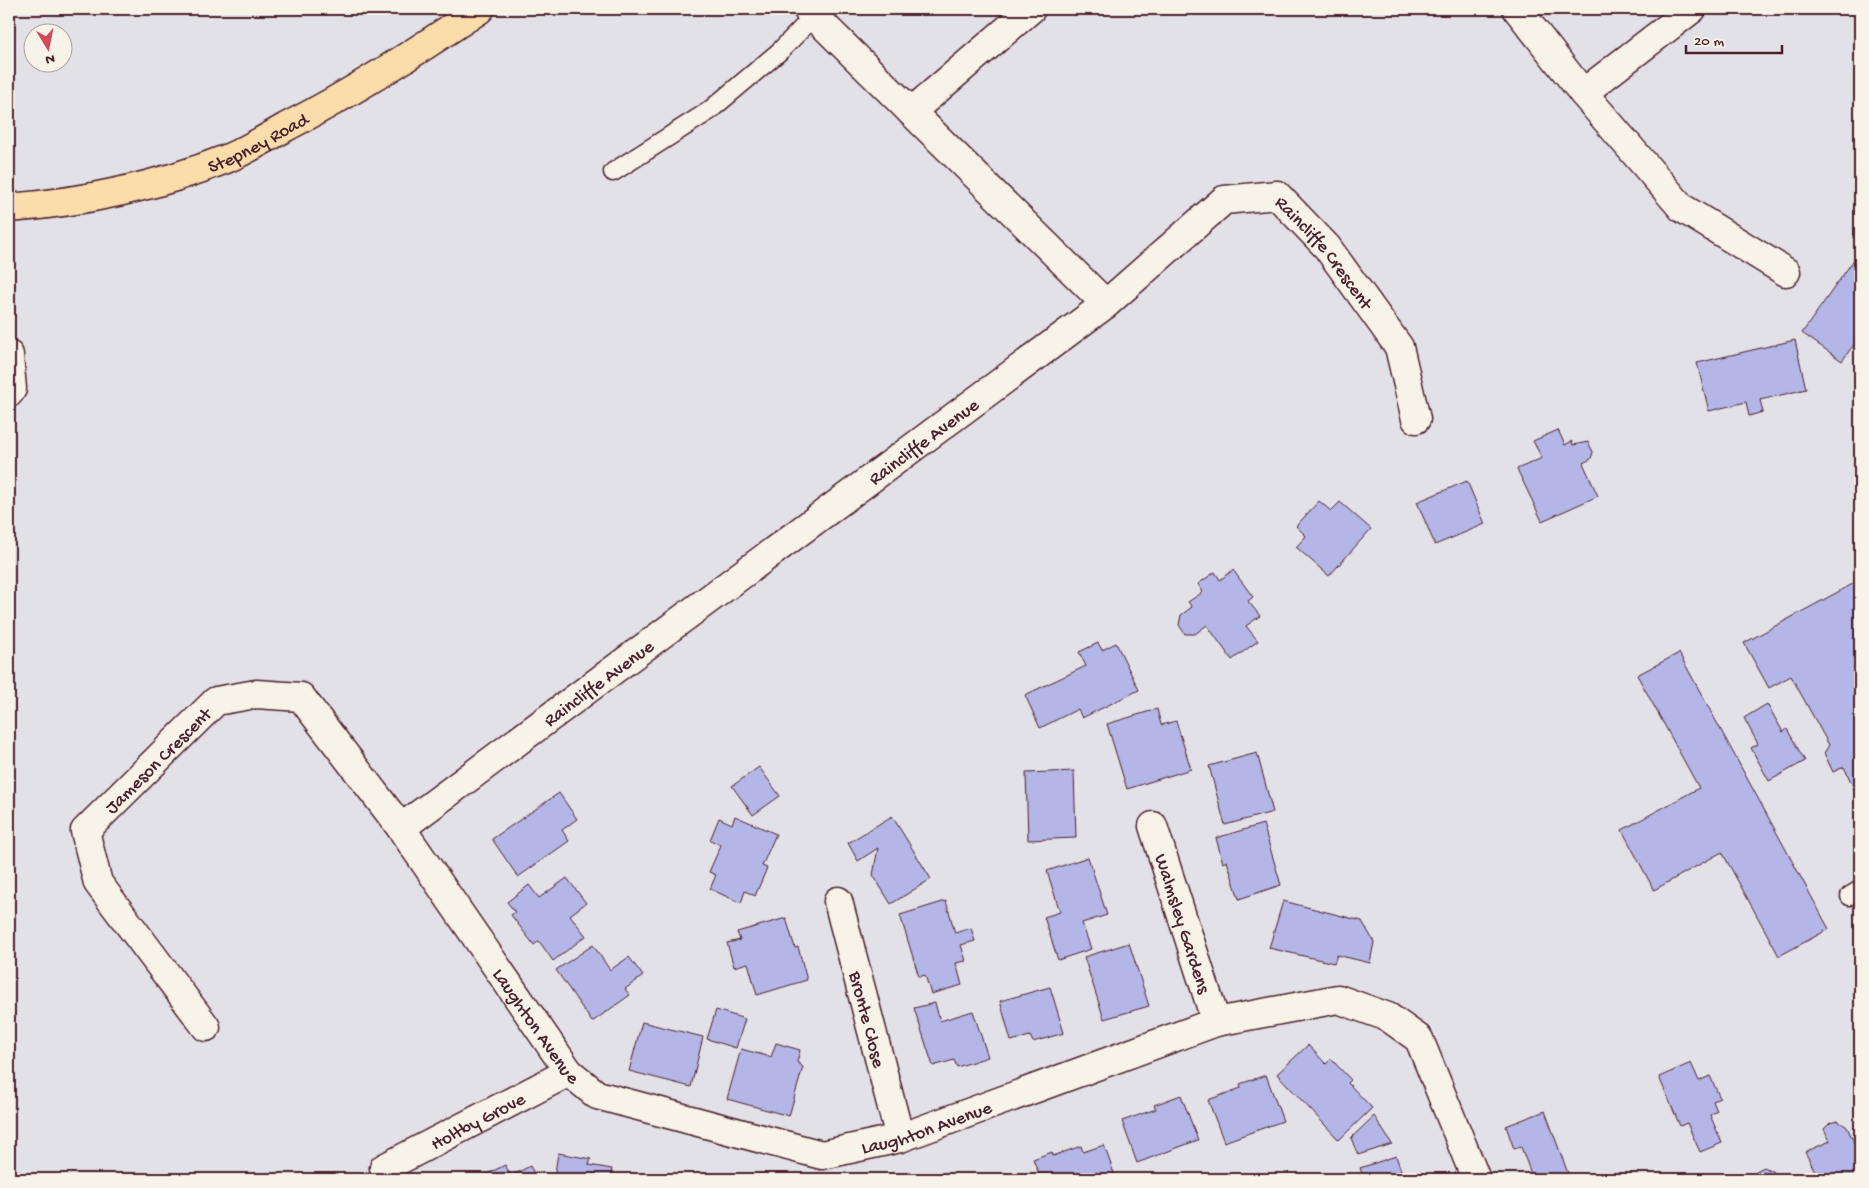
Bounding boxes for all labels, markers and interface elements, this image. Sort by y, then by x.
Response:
north arrow [22,22,72,72]
scale bar [1686,22,1783,54]
text: 20 m [1694,33,1724,51]
text: N [44,49,56,68]
street label: Stepney Road [205,108,315,180]
street label: Raincliffe Crescent [1269,192,1377,317]
street label: Raincliffe Avenue [865,394,985,492]
street label: Raincliffe Avenue [540,636,660,733]
street label: Jameson Crescent [101,703,219,820]
street label: Walmsley Gardens [1148,851,1214,998]
street label: Laughton Avenue [486,965,583,1091]
street label: Bronte Close [842,968,889,1071]
street label: Holtby Grove [428,1089,530,1157]
street label: Laughton Avenue [859,1097,996,1161]

